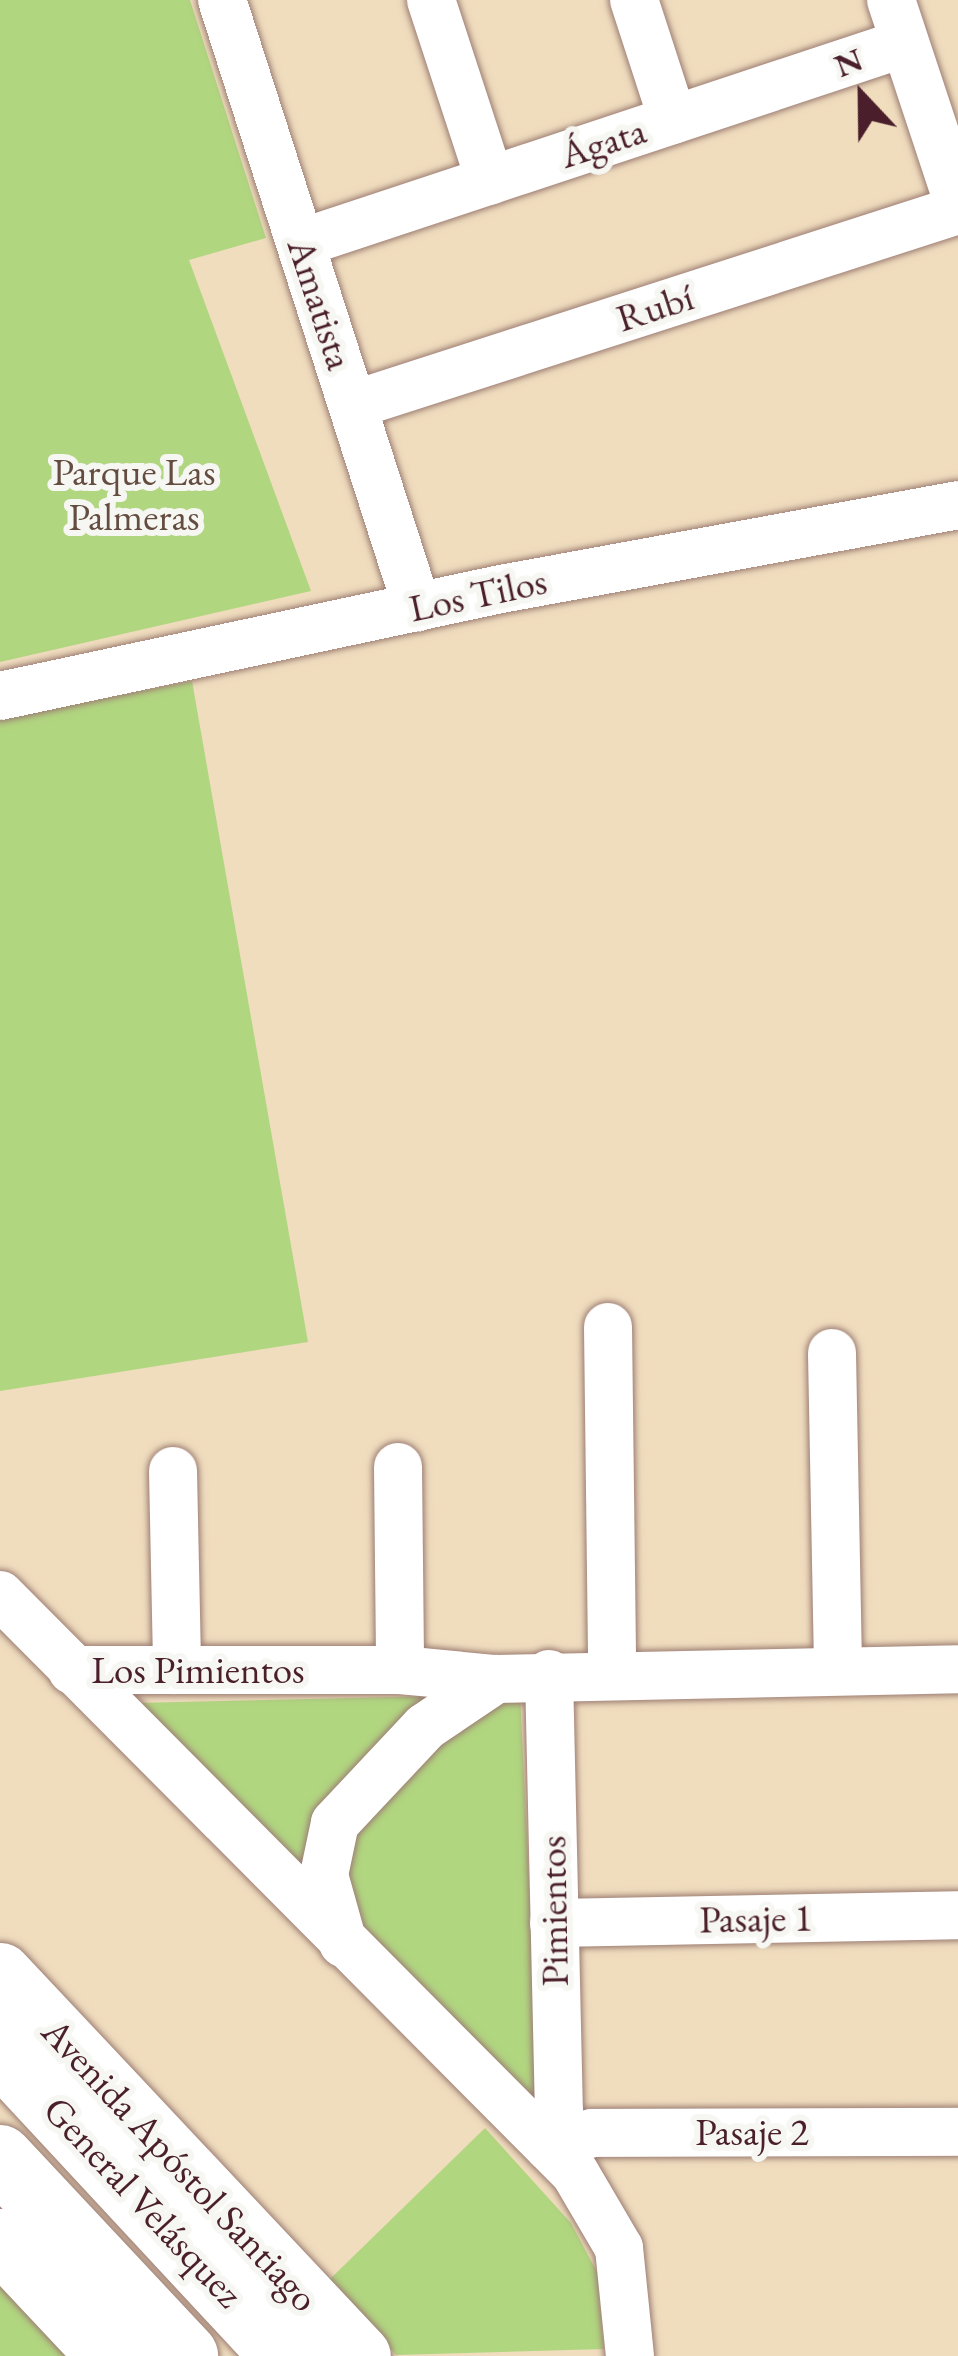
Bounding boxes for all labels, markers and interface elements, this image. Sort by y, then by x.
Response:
north arrow [802,36,922,156]
text: N [828,37,869,87]
street label: Ágata [554,107,652,179]
street label: Amatista [277,233,363,375]
street label: Rubí [611,274,699,342]
park label: Parque Las Palmeras [52,450,216,541]
street label: Los Tilos [405,558,551,632]
street label: Los Pimientos [91,1647,305,1693]
street label: Pimientos [529,1835,579,1987]
street label: Pasaje 1 [699,1895,813,1943]
street label: Avenida Apóstol Santiago [32,2009,328,2321]
street label: General Velásquez [33,2087,253,2317]
street label: Pasaje 2 [695,2109,809,2155]

